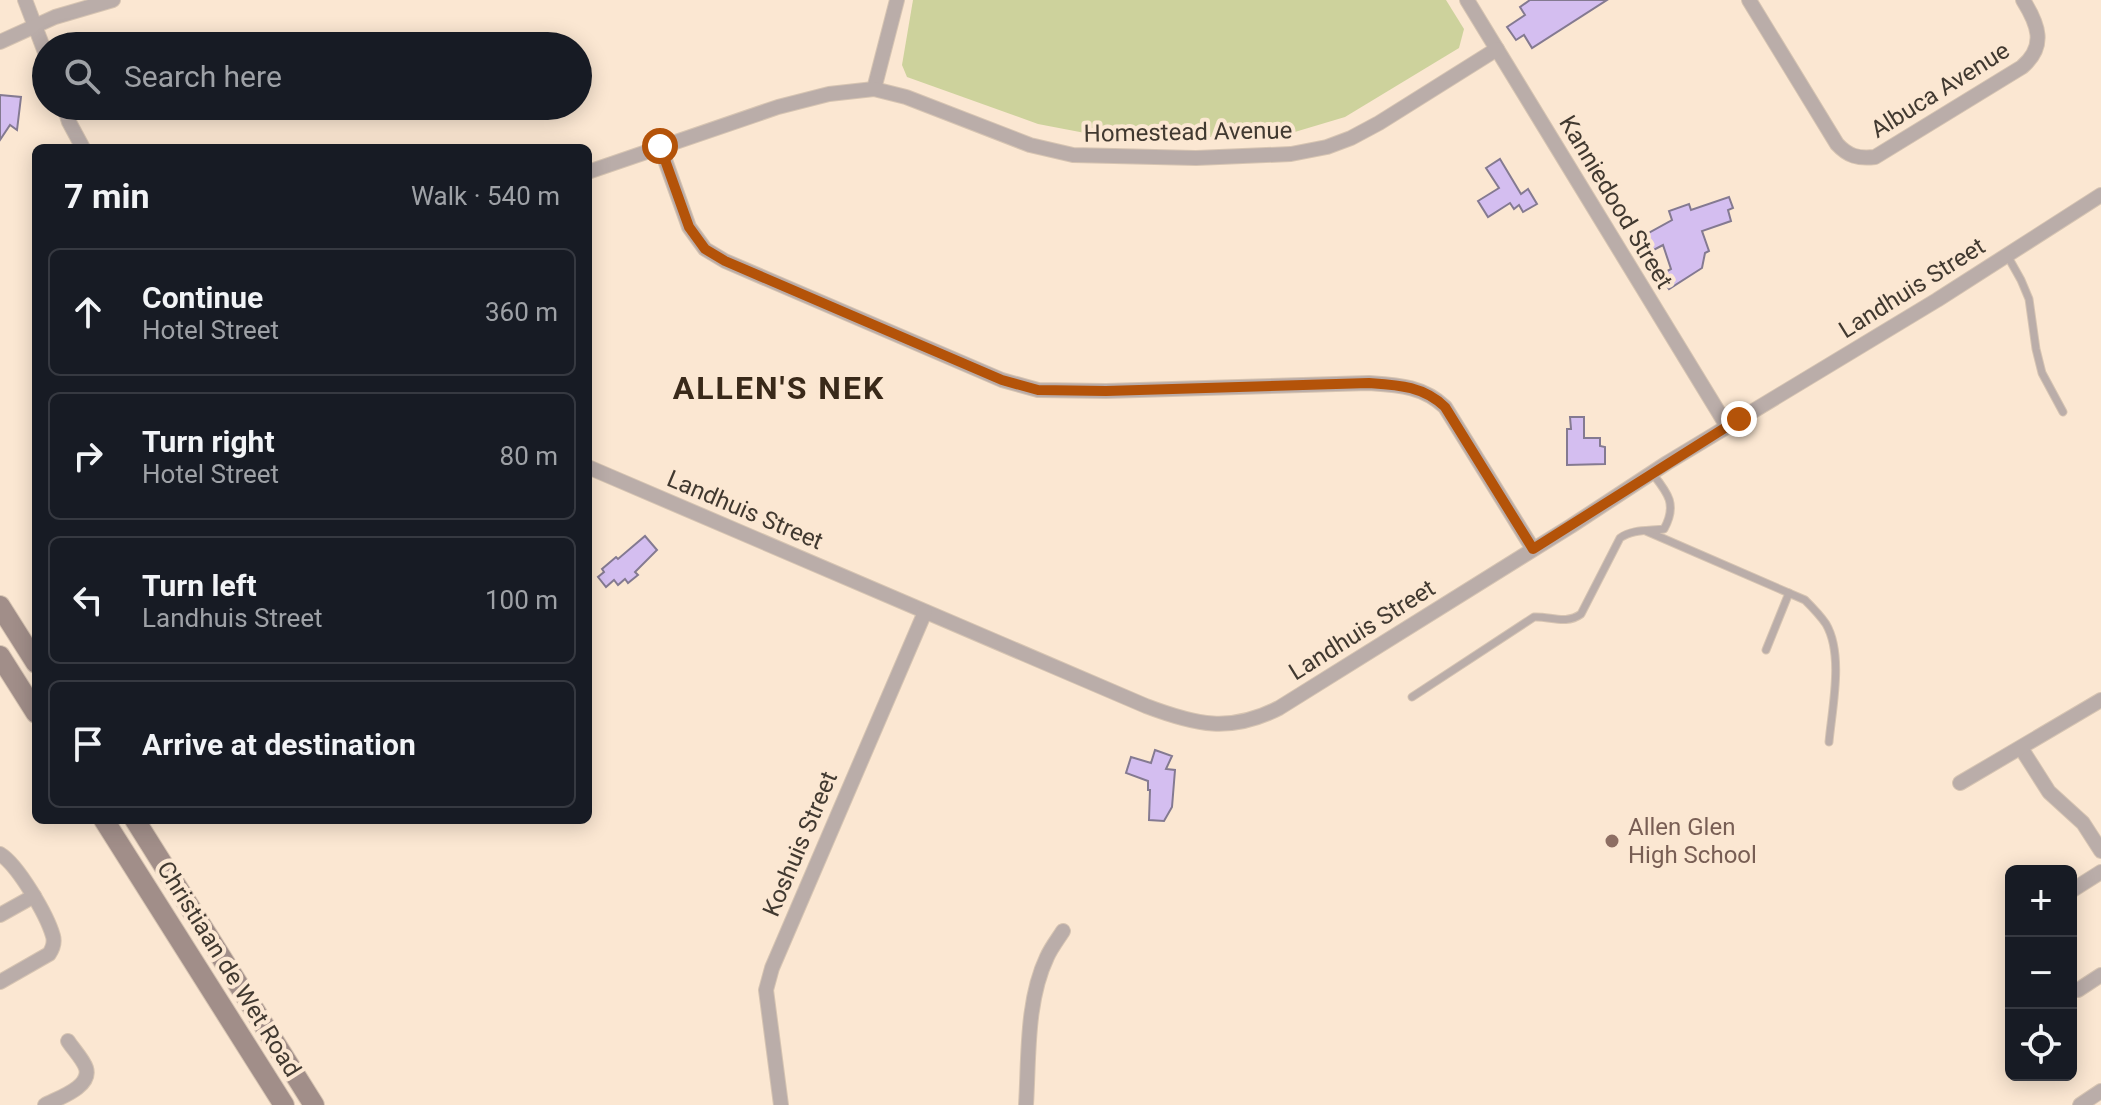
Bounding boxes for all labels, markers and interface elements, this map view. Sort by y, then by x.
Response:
search box [32,32,592,120]
street label: Albuca Avenue [1865,36,2015,144]
icon: search [60,54,104,98]
text: Search here [124,59,282,94]
street label: Kanniedood Street [1553,110,1679,294]
street label: Homestead Avenue [1083,116,1293,148]
route start [642,128,678,164]
text: 7 min [64,176,149,216]
text: Walk · 540 m [411,181,560,211]
street label: Landhuis Street [1834,232,1990,344]
text: Continue [142,280,263,315]
icon: ahead [66,290,110,334]
text: 360 m [485,297,558,327]
text: Hotel Street [142,315,279,345]
district label: ALLEN'S NEK [673,369,885,407]
route end [1721,401,1757,437]
text: Turn right [142,424,275,459]
icon: right [66,434,110,478]
text: 80 m [500,441,558,471]
text: Hotel Street [142,459,279,489]
street label: Landhuis Street [663,465,827,556]
text: Turn left [142,568,257,603]
street label: Landhuis Street [1284,574,1440,686]
icon: left [66,578,110,622]
text: 100 m [485,585,558,615]
text: Landhuis Street [142,603,323,633]
icon: arrive [66,722,110,766]
text: Arrive at destination [142,727,416,762]
street label: Koshuis Street [757,767,843,921]
place label: Allen Glen High School [1628,813,1757,869]
marker: Allen Glen High School [1603,832,1621,850]
street label: Christiaan de Wet Road [151,856,307,1082]
map controls [2005,865,2077,1081]
button: + [2005,865,2077,937]
button: − [2005,937,2077,1009]
button: locate [2005,1009,2077,1081]

